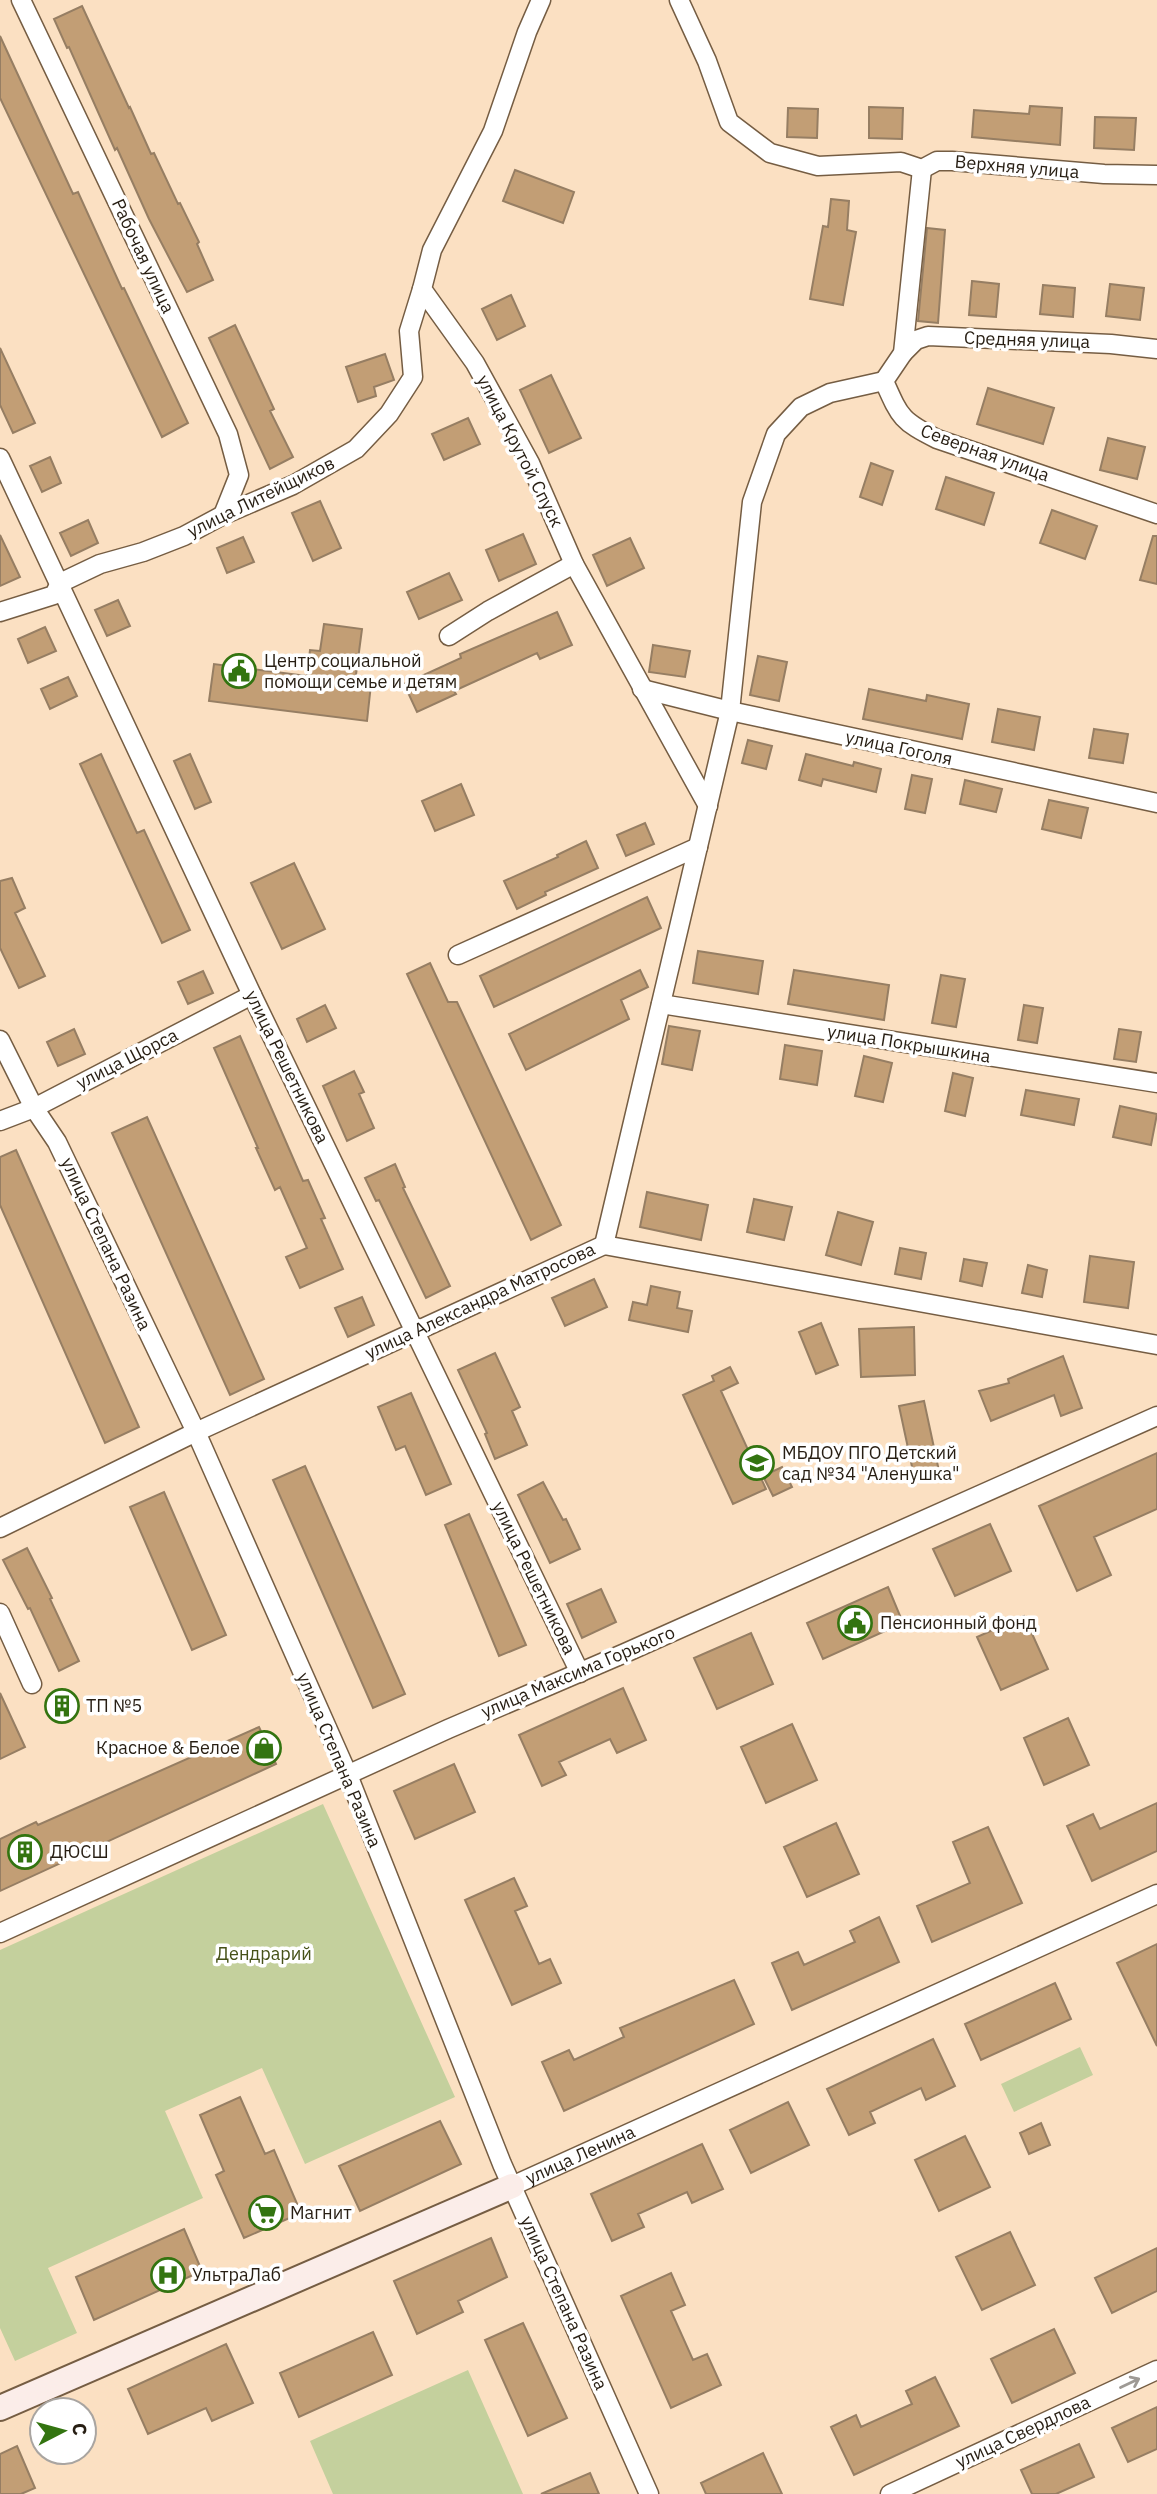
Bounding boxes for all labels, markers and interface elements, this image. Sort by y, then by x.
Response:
street label: Верхняя улица [954,150,1081,183]
street label: Рабочая улица [107,195,180,317]
street label: Средняя улица [964,326,1091,353]
street label: улица Крутой Спуск [472,371,569,531]
street label: Северная улица [918,419,1053,487]
street label: улица Литейщиков [183,451,338,542]
place label: Центр социальной помощи семье и детям [264,649,457,693]
public building icon: Центр социальной помощи семье и детям [220,652,258,690]
street label: улица Гоголя [844,725,955,770]
street label: улица Решетникова [240,986,335,1147]
street label: улица Покрышкина [826,1019,993,1068]
street label: улица Щорса [72,1023,182,1094]
street label: улица Степана Разина [56,1154,157,1334]
street label: улица Александра Матросова [361,1237,599,1364]
place label: МБДОУ ПГО Детский сад №34 "Аленушка" [782,1441,959,1485]
school or university icon: МБДОУ ПГО Детский сад №34 "Аленушка" [738,1444,776,1482]
street label: улица Решетникова [487,1497,582,1658]
public building icon: Пенсионный фонд [836,1604,874,1642]
place label: Пенсионный фонд [880,1611,1037,1634]
street label: улица Максима Горького [477,1620,678,1723]
street label: улица Степана Разина [292,1669,387,1851]
building icon: ТП №5 [43,1687,81,1725]
place label: ТП №5 [86,1694,142,1717]
shop icon: Красное & Белое [245,1729,283,1767]
place label: Красное & Белое [96,1736,240,1759]
building icon: ДЮСШ [6,1833,44,1871]
place label: ДЮСШ [50,1840,109,1863]
park label: Дендрарий [216,1942,312,1965]
street label: улица Ленина [522,2120,639,2189]
supermarket icon: Магнит [247,2194,285,2232]
place label: Магнит [290,2201,352,2224]
street label: улица Степана Разина [516,2212,613,2394]
hospital icon: УльтраЛаб [149,2256,187,2294]
place label: УльтраЛаб [192,2263,281,2286]
one-way arrow [1119,2376,1140,2389]
street label: улица Свердлова [952,2390,1094,2473]
north arrow [28,2396,98,2466]
text: С [67,2422,92,2437]

